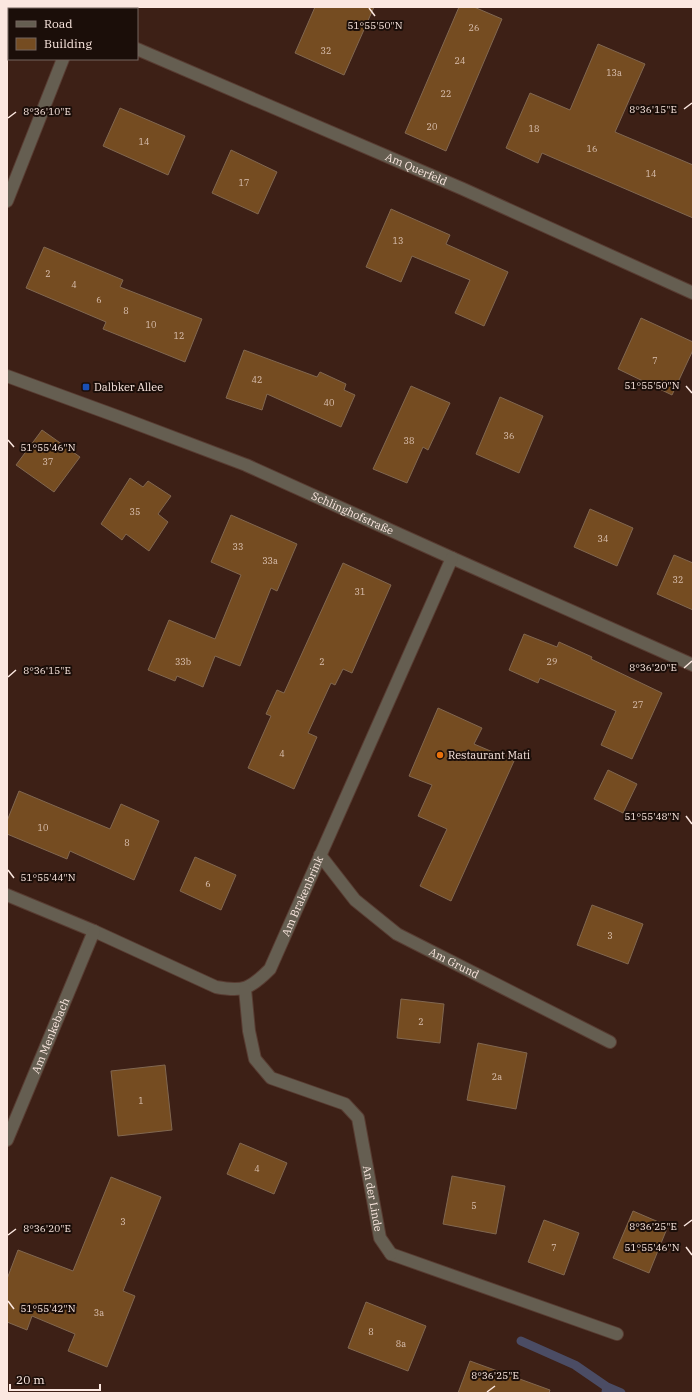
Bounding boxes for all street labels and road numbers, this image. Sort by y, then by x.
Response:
street label: Am Querfeld [383,150,450,189]
street label: Schlinghofstraße [309,489,396,538]
street label: Am Brakenbrink [278,853,326,938]
street label: Am Grund [427,944,482,982]
street label: Am Menkebach [28,996,72,1076]
street label: An der Linde [360,1164,386,1233]

